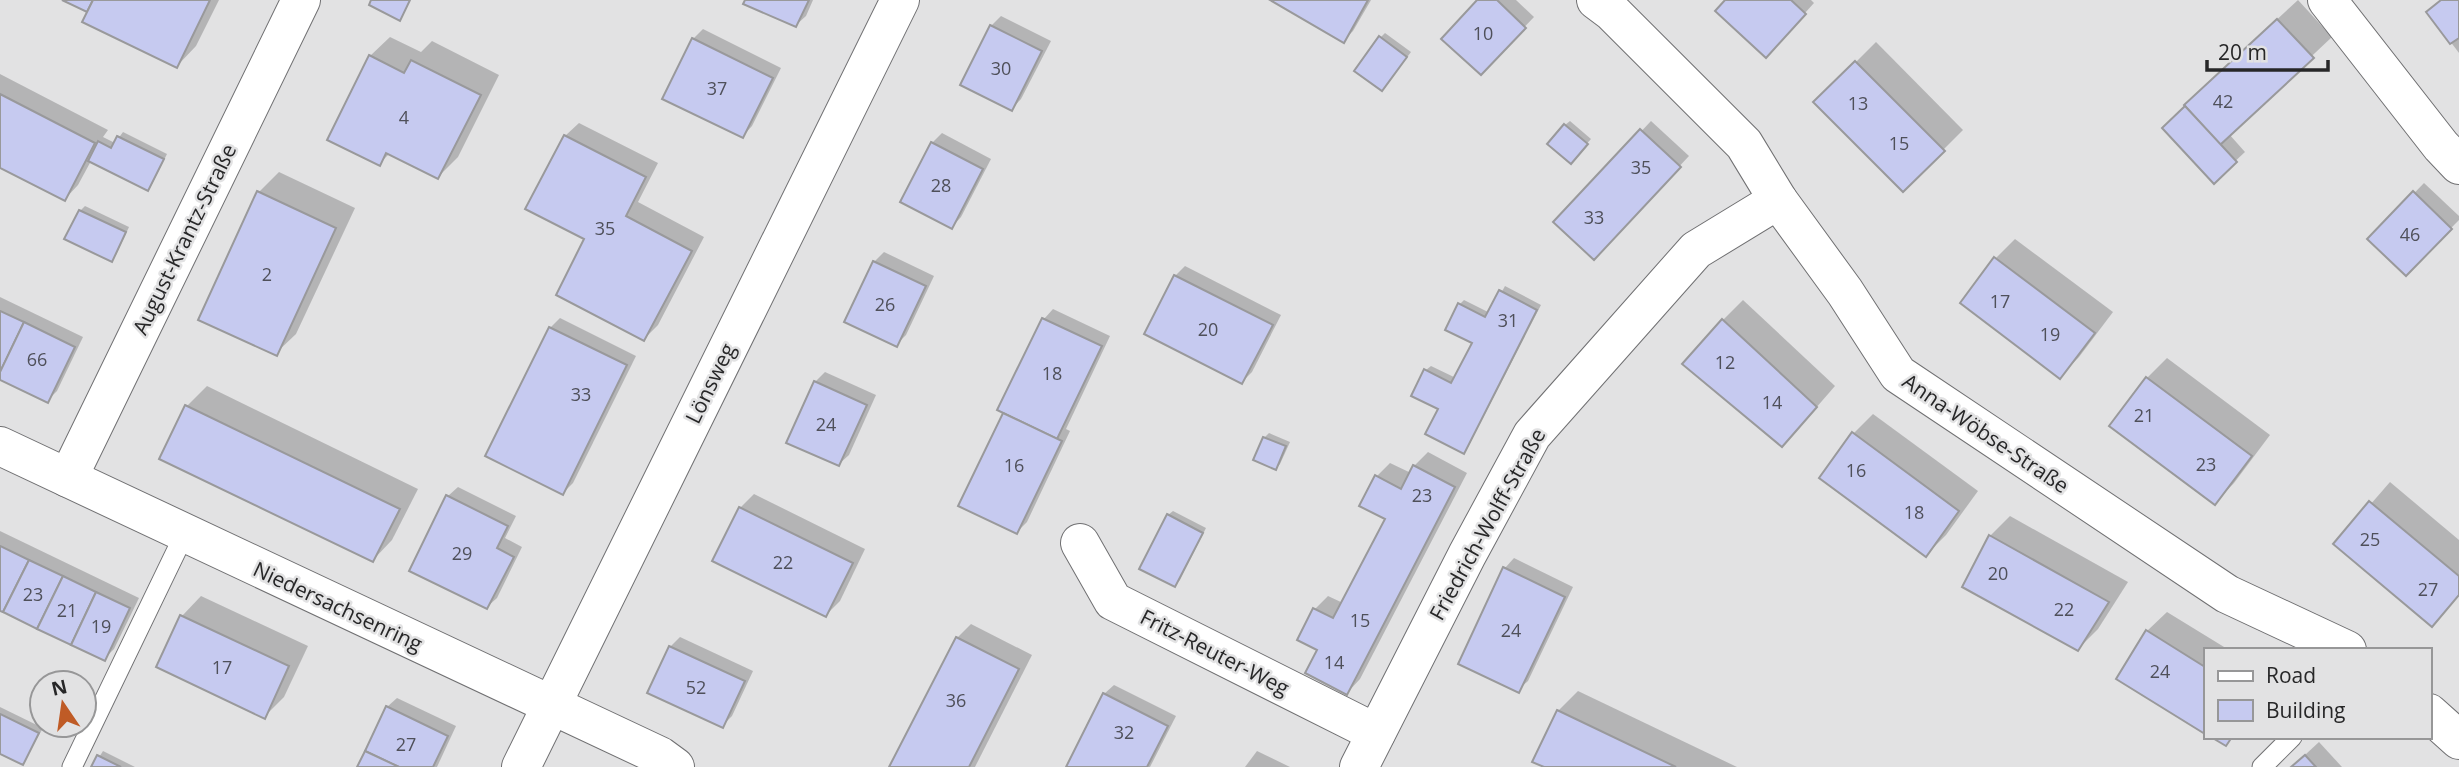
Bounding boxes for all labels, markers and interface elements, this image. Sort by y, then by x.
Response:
house number: 10 [1473,21,1493,45]
scale bar [2207,28,2328,72]
text: 20 m [2218,38,2267,66]
house number: 30 [991,56,1011,80]
house number: 37 [707,76,727,100]
house number: 42 [2213,89,2233,113]
house number: 13 [1848,91,1868,115]
house number: 4 [399,105,409,129]
house number: 15 [1889,131,1909,155]
street label: August-Krantz-Straße [126,139,242,339]
house number: 35 [1631,155,1651,179]
house number: 28 [931,173,951,197]
house number: 33 [1584,205,1604,229]
house number: 35 [595,216,615,240]
house number: 46 [2400,222,2420,246]
house number: 2 [262,262,272,286]
house number: 17 [1990,289,2010,313]
house number: 26 [875,292,895,316]
house number: 31 [1498,308,1518,332]
house number: 20 [1198,317,1218,341]
house number: 19 [2040,322,2060,346]
street label: Lönsweg [679,338,741,428]
house number: 66 [27,347,47,371]
house number: 12 [1715,350,1735,374]
house number: 18 [1042,361,1062,385]
street label: Anna-Wöbse-Straße [1897,367,2075,499]
house number: 33 [571,382,591,406]
house number: 14 [1762,390,1782,414]
house number: 21 [2134,403,2154,427]
house number: 24 [816,412,836,436]
street label: Friedrich-Wolff-Straße [1423,423,1551,625]
house number: 23 [2196,452,2216,476]
house number: 16 [1004,453,1024,477]
house number: 16 [1846,458,1866,482]
house number: 23 [1412,483,1432,507]
house number: 18 [1904,500,1924,524]
house number: 25 [2360,527,2380,551]
house number: 29 [452,541,472,565]
house number: 22 [773,550,793,574]
street label: Niedersachsenring [249,555,427,657]
house number: 20 [1988,561,2008,585]
house number: 27 [2418,577,2438,601]
house number: 23 [23,582,43,606]
house number: 22 [2054,597,2074,621]
house number: 21 [57,598,77,622]
street label: Fritz-Reuter-Weg [1136,602,1294,702]
house number: 15 [1350,608,1370,632]
house number: 19 [91,614,111,638]
house number: 24 [1501,618,1521,642]
legend [2204,648,2431,739]
house number: 14 [1324,650,1344,674]
house number: 17 [212,655,232,679]
house number: 24 [2150,659,2170,683]
text: Road [2266,661,2316,689]
north arrow [28,669,98,739]
text: N [49,673,70,702]
house number: 52 [686,675,706,699]
house number: 36 [946,688,966,712]
text: Building [2266,696,2345,724]
house number: 32 [1114,720,1134,744]
house number: 27 [396,732,416,756]

